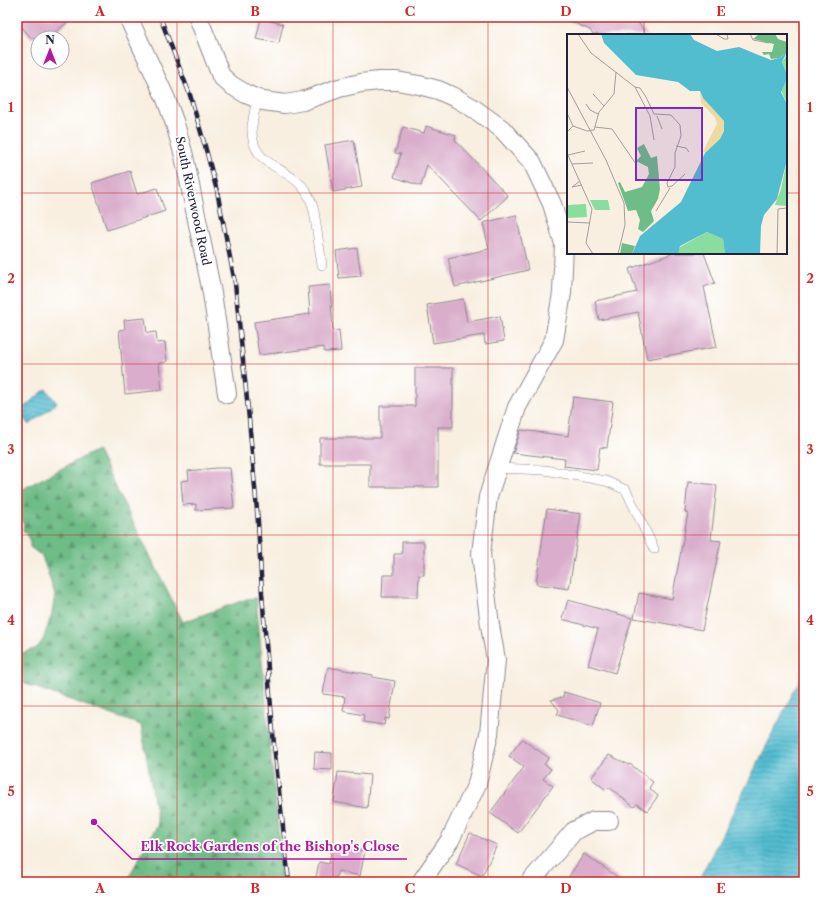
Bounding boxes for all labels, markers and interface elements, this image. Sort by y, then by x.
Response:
text: A [94,3,106,19]
text: B [250,3,260,19]
text: C [405,3,415,19]
text: D [560,3,572,19]
text: E [716,3,726,19]
north arrow [30,30,70,70]
text: N [45,33,55,47]
inset map [567,34,787,254]
text: 1 [8,99,14,115]
text: 1 [807,99,813,115]
street label: South Riverwood Road [172,135,215,268]
text: 2 [7,270,15,286]
text: 2 [806,270,814,286]
text: 3 [7,441,15,457]
text: 3 [806,441,814,457]
text: 4 [7,612,15,628]
text: 4 [806,612,814,628]
text: 5 [7,783,15,799]
text: 5 [806,783,814,799]
callout: Elk Rock Gardens of the Bishop's Close [132,834,407,859]
text: Elk Rock Gardens of the Bishop's Close [140,838,400,854]
text: A [94,880,106,896]
text: B [250,880,260,896]
text: C [405,880,415,896]
text: D [560,880,572,896]
text: E [716,880,726,896]

